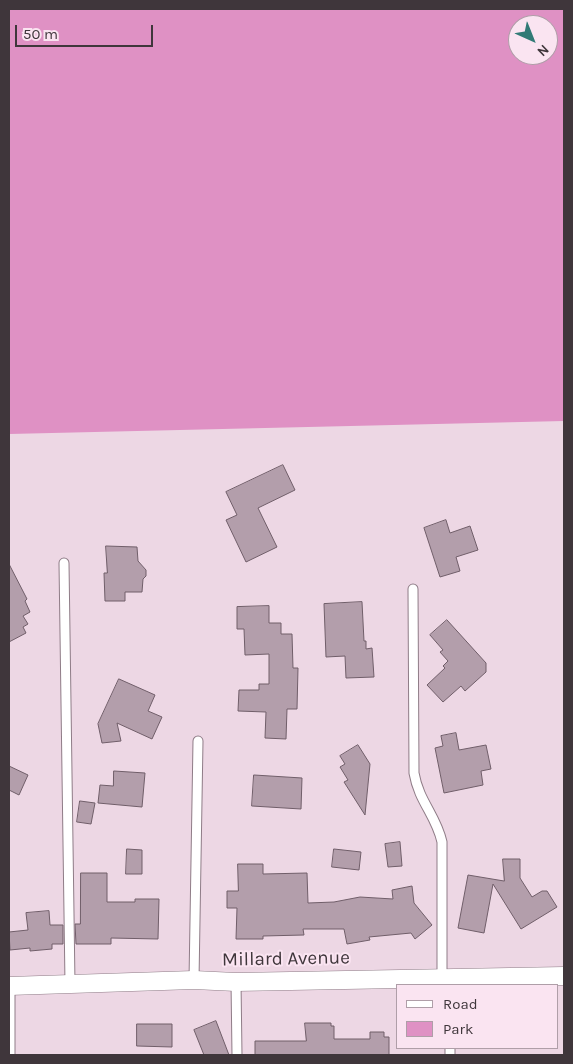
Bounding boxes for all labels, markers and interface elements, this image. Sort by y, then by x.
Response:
scale bar [18,15,155,47]
north arrow [508,15,558,65]
text: 50 m [23,25,58,43]
text: N [534,41,553,60]
street label: Millard Avenue [222,946,350,972]
legend [396,984,558,1049]
text: Road [443,995,478,1013]
text: Park [443,1020,473,1038]

